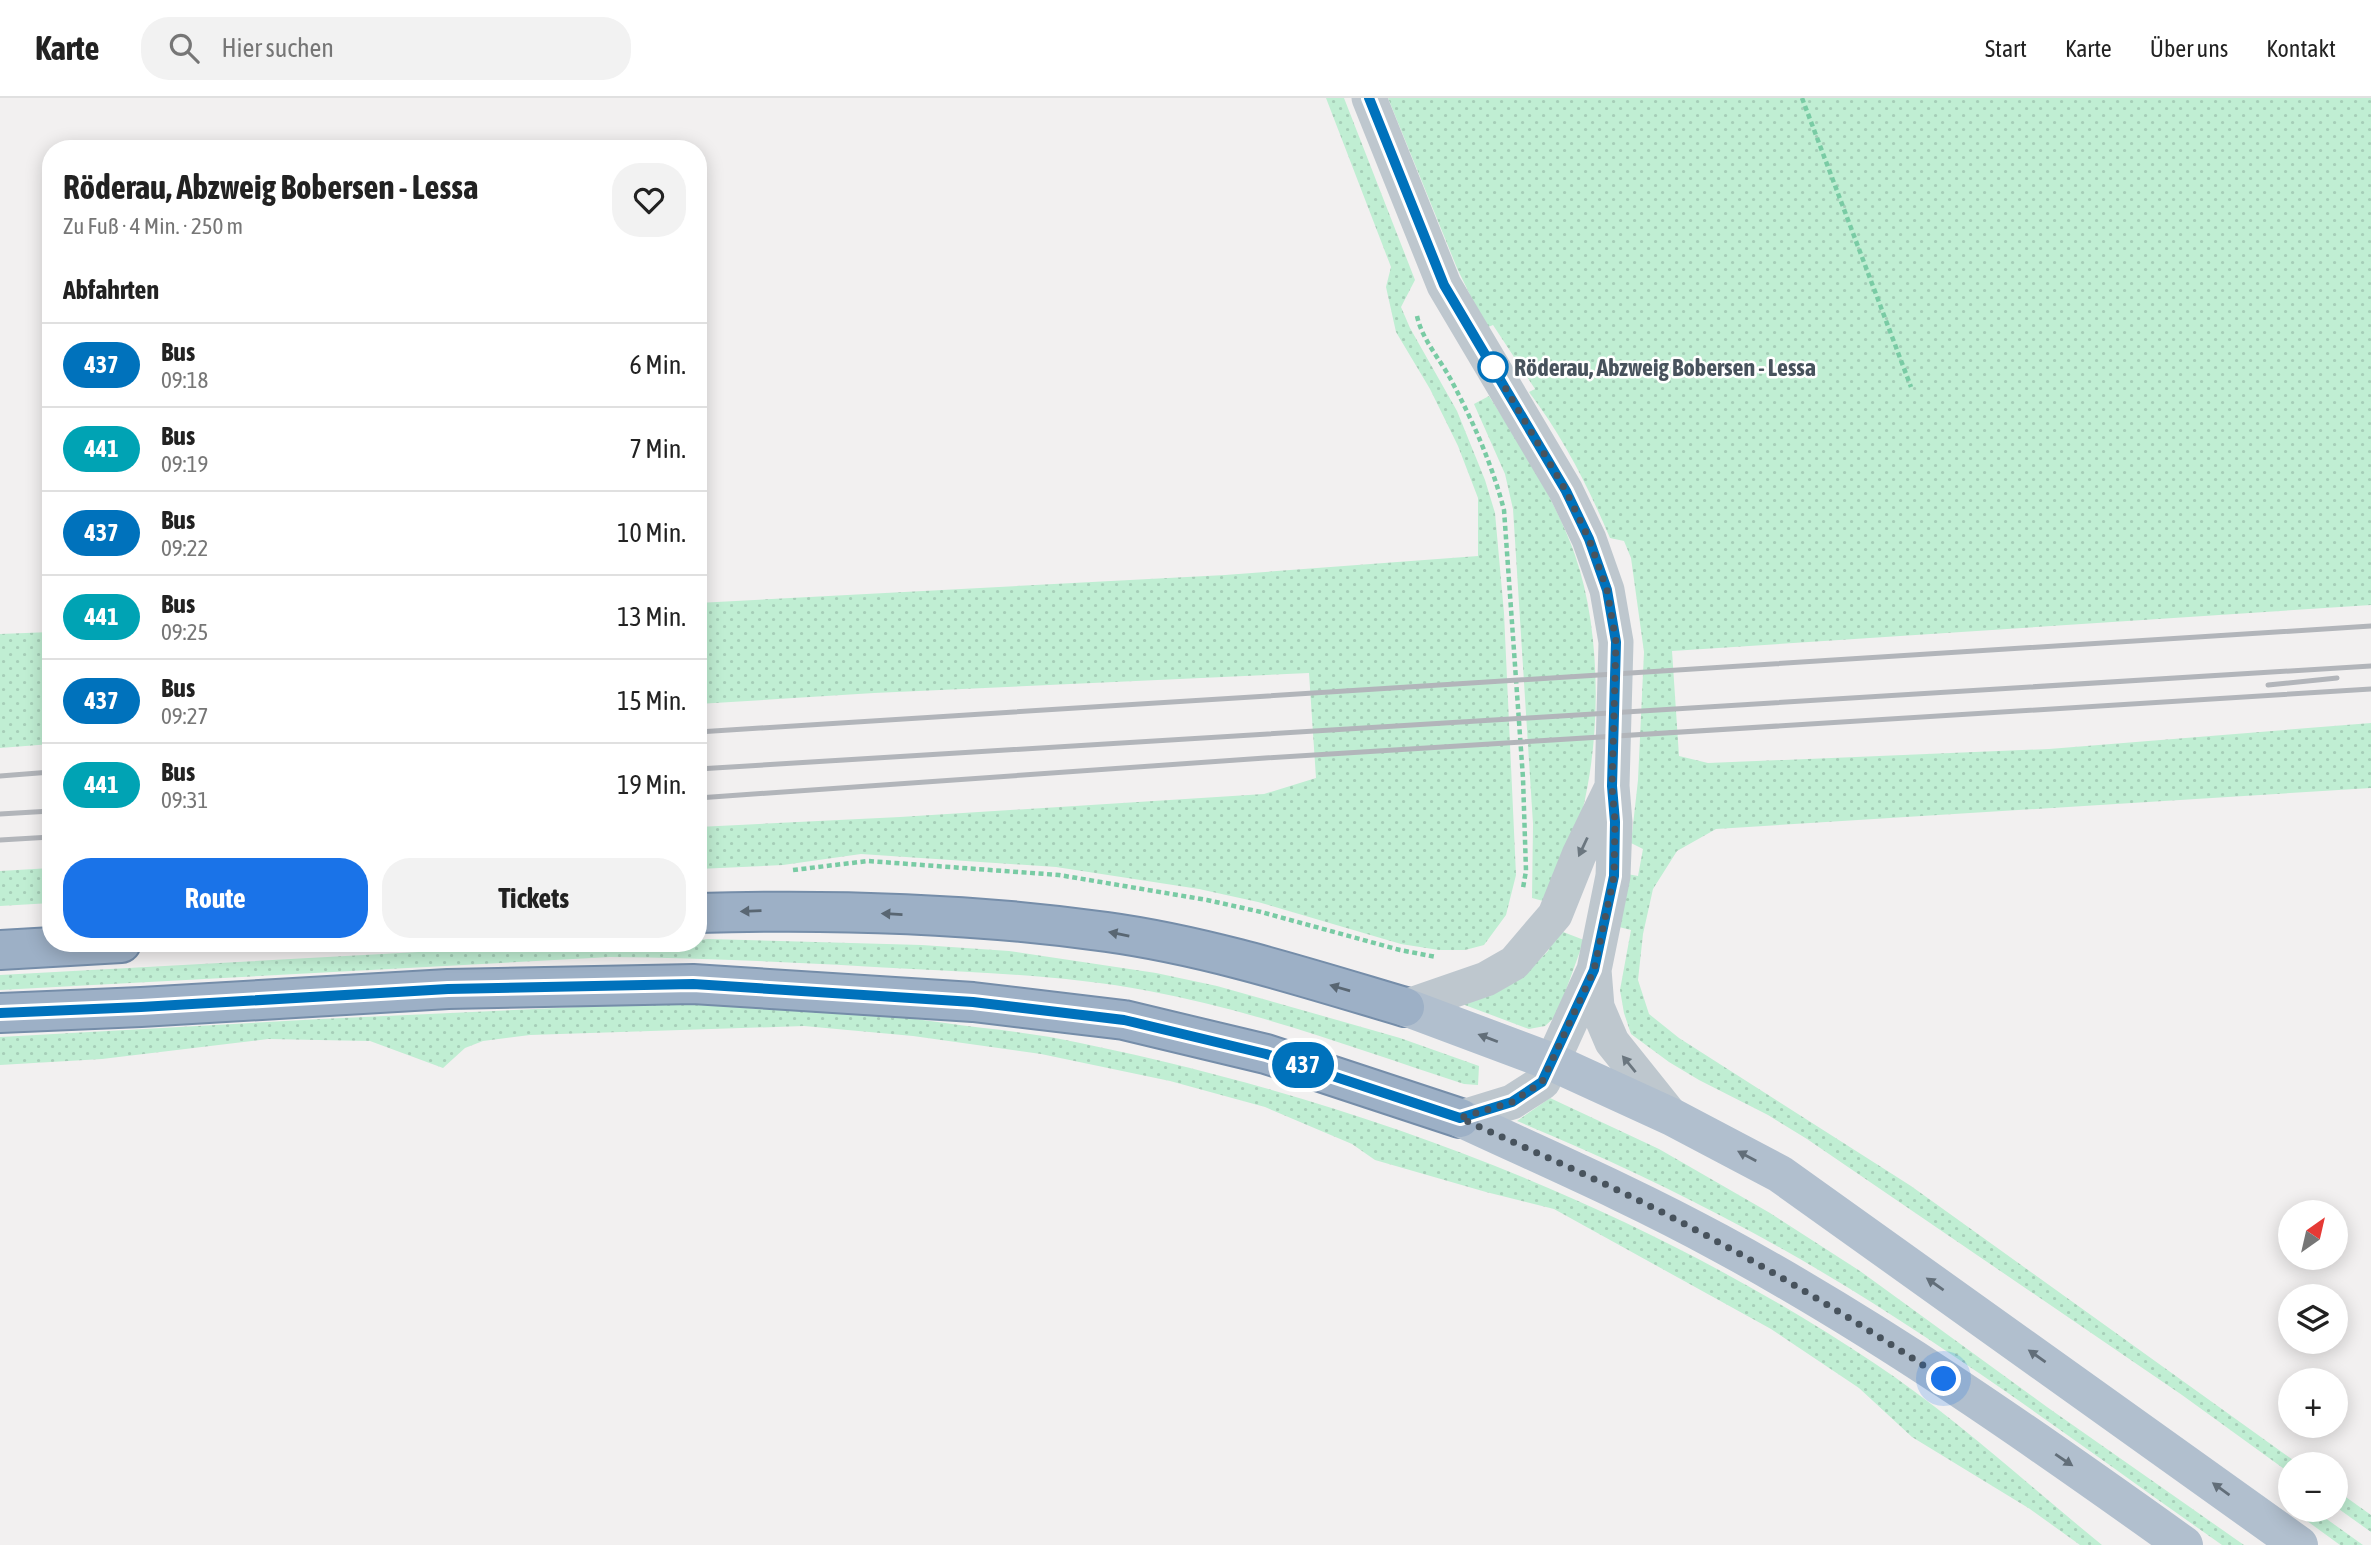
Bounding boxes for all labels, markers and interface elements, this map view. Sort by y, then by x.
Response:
search box [141,17,631,80]
text: Karte [35,29,99,67]
icon: search [165,29,203,67]
text: Hier suchen [221,33,334,63]
text: Start [1985,35,2027,62]
text: Karte [2065,35,2112,62]
text: Über uns [2150,35,2228,62]
text: Kontakt [2266,35,2336,62]
button: heart [612,163,686,237]
text: Röderau, Abzweig Bobersen - Lessa [63,168,478,206]
text: Zu Fuß · 4 Min. · 250 m [63,213,243,239]
text: Abfahrten [63,275,159,305]
text: Bus [161,337,195,367]
text: 6 Min. [630,350,686,380]
text: 437 [85,351,118,378]
marker: Röderau, Abzweig Bobersen - Lessa [1478,352,1508,382]
place label: Röderau, Abzweig Bobersen - Lessa [1514,354,1816,381]
text: 09:18 [161,367,208,393]
text: Bus [161,421,195,451]
text: 7 Min. [630,434,686,464]
text: 441 [85,435,118,462]
text: 09:19 [161,451,208,477]
text: Bus [161,505,195,535]
text: 10 Min. [617,518,686,548]
text: 437 [85,519,118,546]
text: 09:22 [161,535,208,561]
text: Bus [161,589,195,619]
text: 13 Min. [617,602,686,632]
text: 441 [85,603,118,630]
text: 09:25 [161,619,208,645]
text: Bus [161,673,195,703]
text: 15 Min. [617,686,686,716]
text: 437 [85,687,118,714]
text: 09:27 [161,703,208,729]
text: Bus [161,757,195,787]
text: 19 Min. [617,770,686,800]
text: 441 [85,771,118,798]
text: 09:31 [161,787,208,813]
one-way arrow [1577,837,1588,858]
button: Route [63,858,368,938]
button: Tickets [382,858,686,938]
one-way arrow [739,905,761,917]
one-way arrow [881,908,903,919]
one-way arrow [1108,928,1130,939]
one-way arrow [1329,982,1351,993]
one-way arrow [1478,1032,1499,1043]
line badge: 437 [1263,1042,1343,1088]
text: 437 [1286,1051,1320,1078]
one-way arrow [1622,1055,1637,1073]
one-way arrow [1737,1151,1757,1163]
north arrow [2278,1200,2348,1270]
map controls [2278,1200,2348,1522]
one-way arrow [1926,1277,1944,1291]
button: layers [2278,1284,2348,1354]
one-way arrow [2028,1349,2046,1363]
your location [1926,1361,1961,1396]
button: + [2278,1368,2348,1438]
button: − [2278,1452,2348,1522]
one-way arrow [2054,1453,2074,1466]
one-way arrow [2212,1482,2231,1496]

